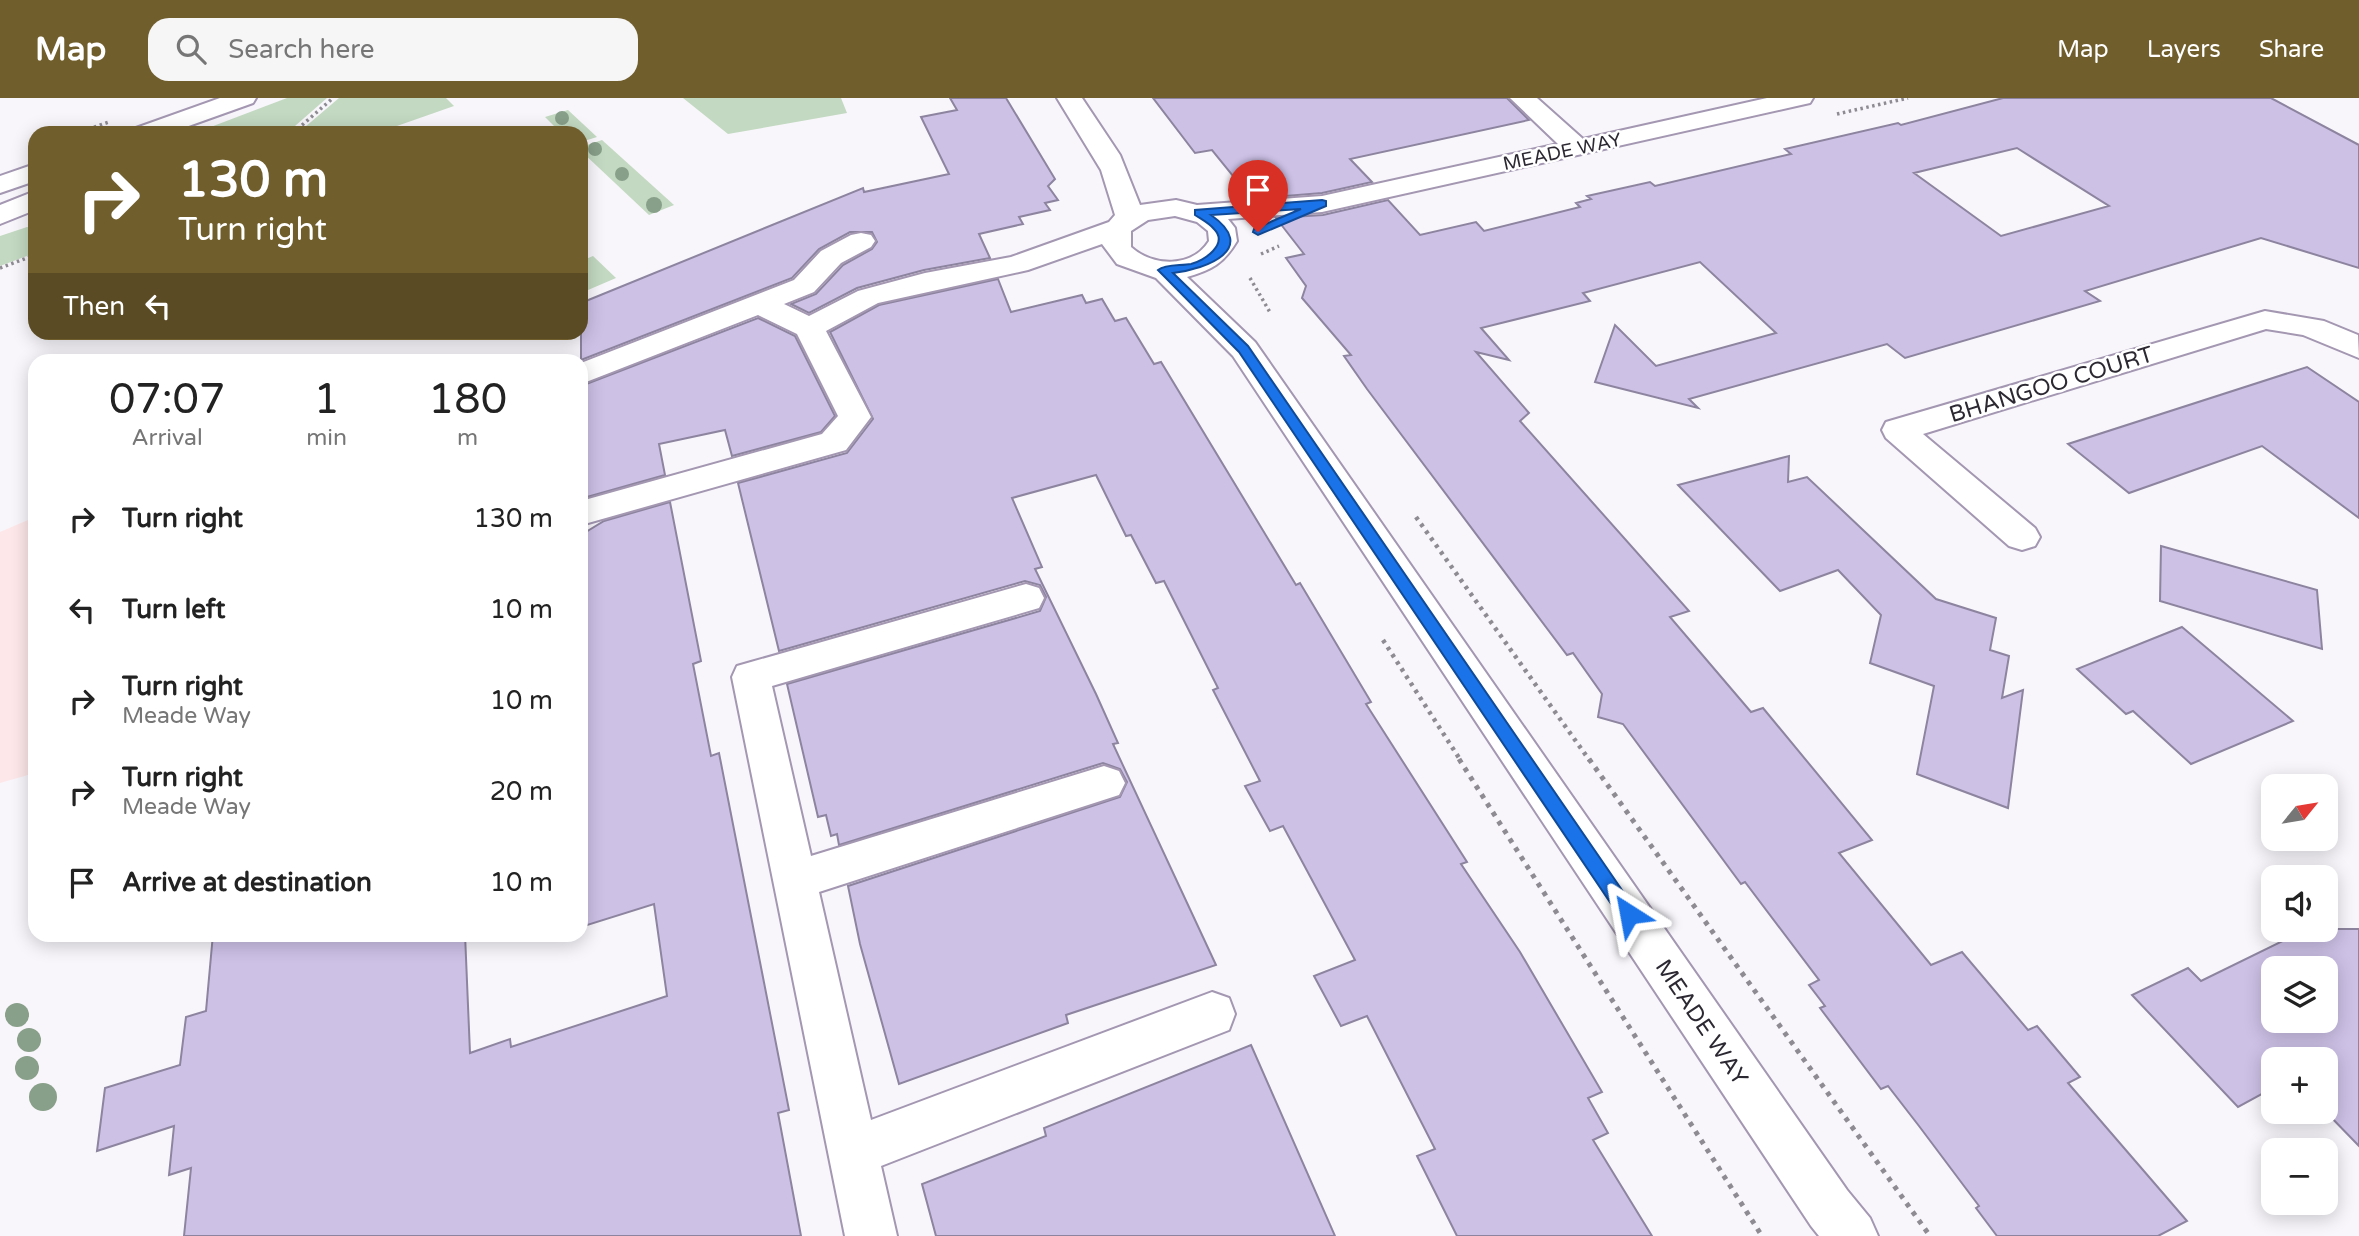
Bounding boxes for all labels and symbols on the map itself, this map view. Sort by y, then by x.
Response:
street label: MEADE WAY [1501,129,1623,175]
pin [1228,160,1288,232]
street label: BHANGOO COURT [1946,341,2157,429]
north arrow [2261,774,2338,850]
position arrow [1592,877,1666,951]
street label: MEADE WAY [1649,954,1754,1091]

